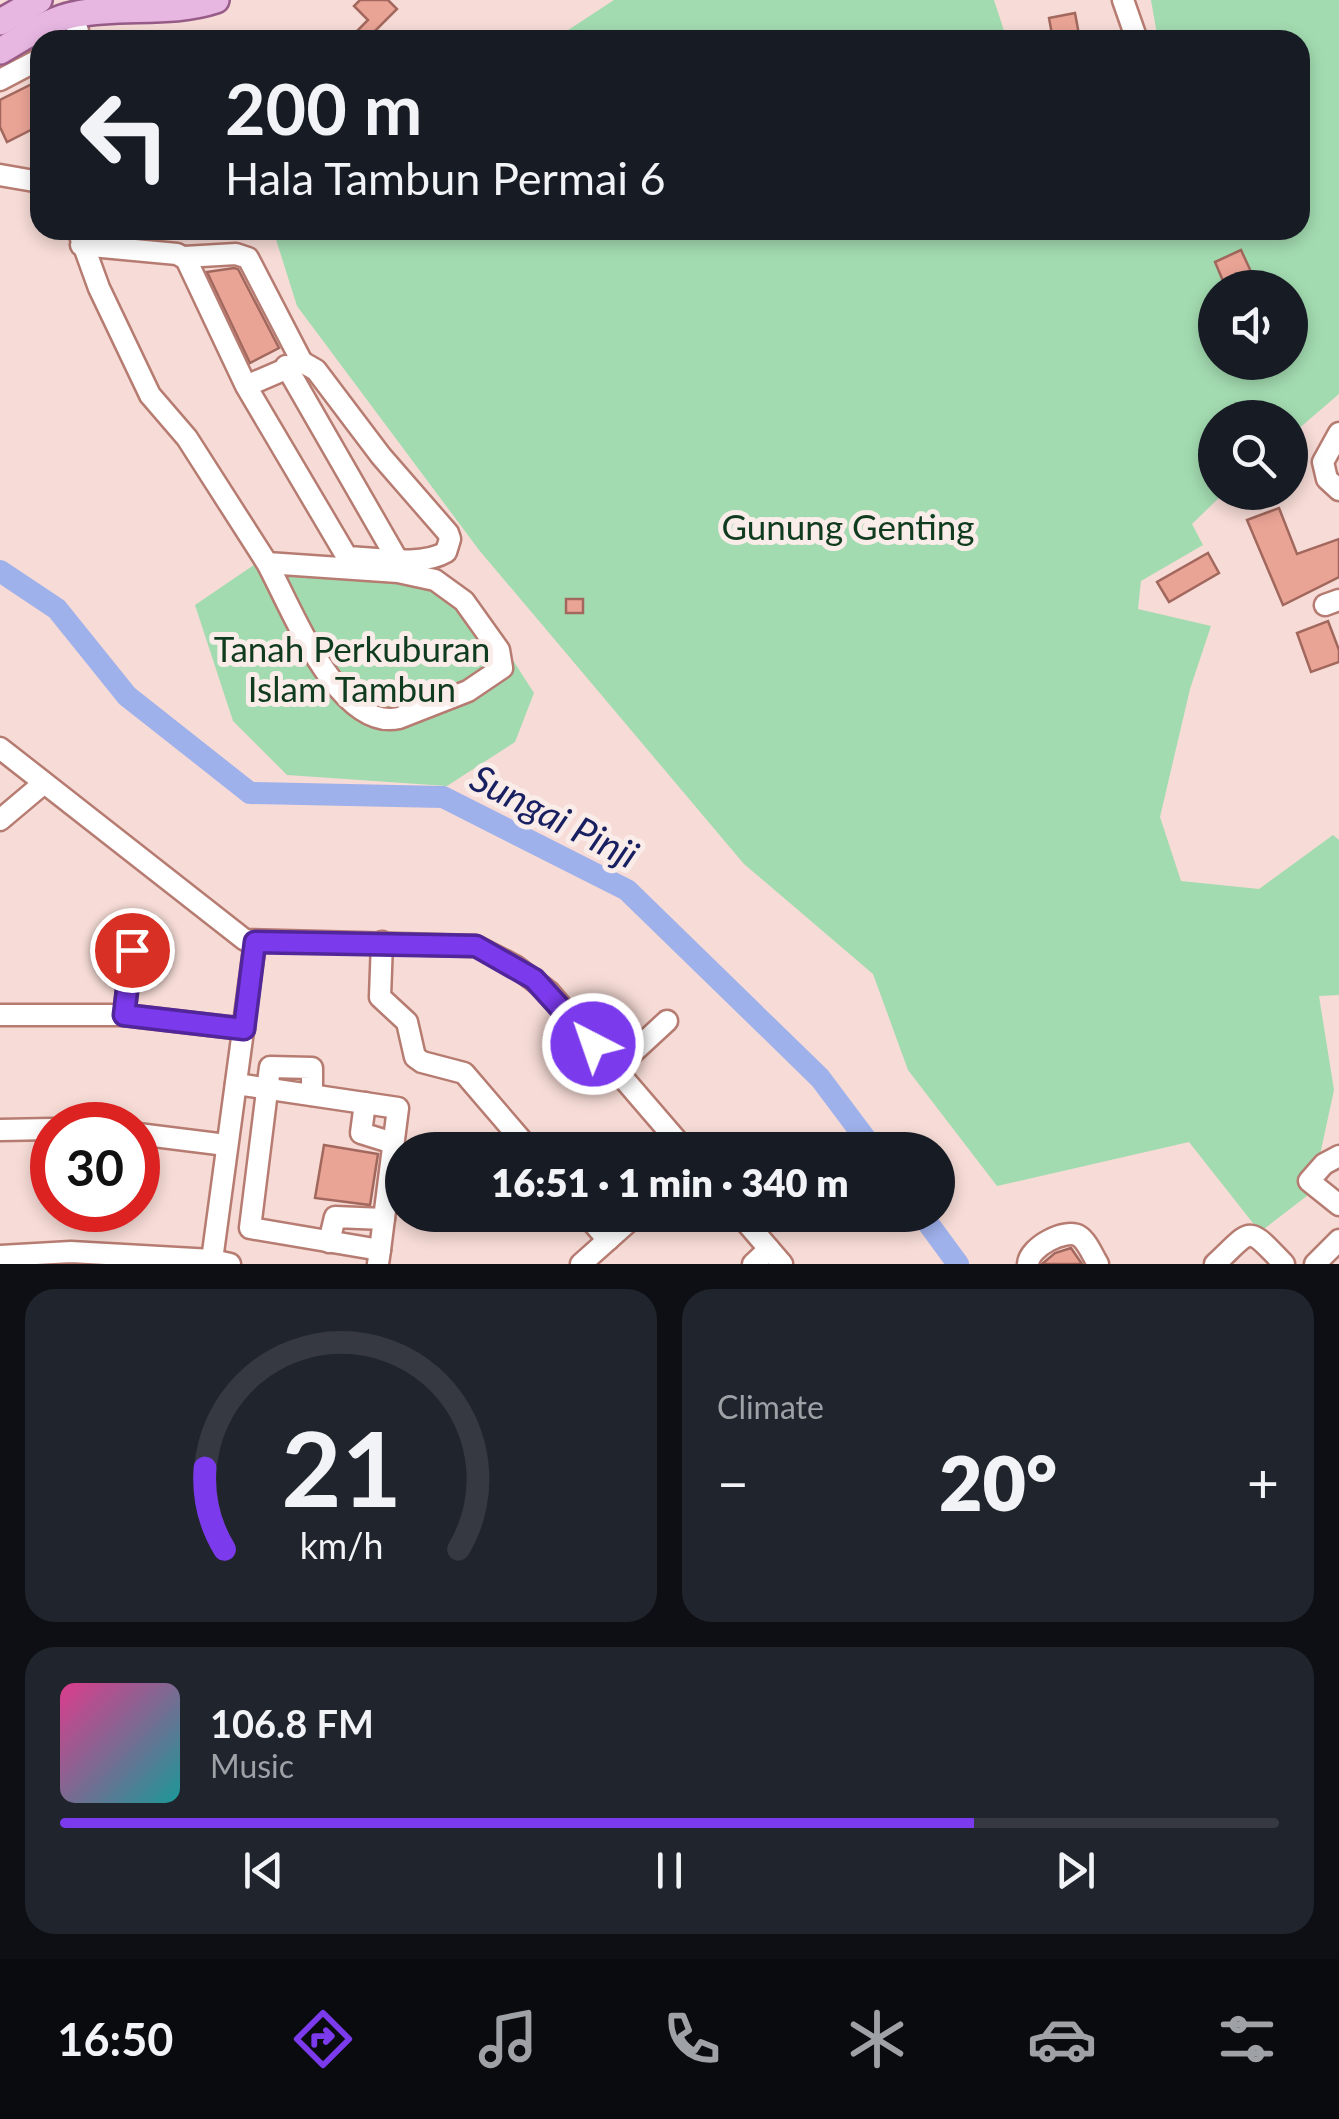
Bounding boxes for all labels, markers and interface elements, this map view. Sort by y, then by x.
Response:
text: 200 m [225,66,422,150]
icon: left [60,70,190,200]
text: Hala Tambun Permai 6 [225,151,666,205]
map controls [1198,270,1308,510]
button: sound [1198,270,1308,380]
button: search [1198,400,1308,510]
park label: Gunung Genting [722,505,974,547]
park label: Tanah Perkuburan Islam Tambun [214,627,490,709]
water label: Sungai Pinji [464,753,647,877]
pin [90,908,175,993]
icon: arrive [105,923,160,978]
position arrow [541,992,645,1096]
speed limit sign: 30 [30,1102,160,1232]
text: 16:51 · 1 min · 340 m [491,1159,849,1205]
text: Climate [717,1387,824,1426]
text: 21 [281,1404,401,1529]
text: 20° [939,1437,1057,1527]
text: − [717,1449,749,1515]
text: + [1247,1449,1279,1515]
text: km/h [299,1524,383,1567]
text: 106.8 FM [210,1700,374,1746]
text: Music [210,1746,294,1785]
icon: previous [236,1843,291,1898]
icon: pause [642,1843,697,1898]
icon: next [1048,1843,1103,1898]
icon: directions [288,2004,358,2074]
icon: music [473,2004,543,2074]
icon: phone [657,2004,727,2074]
icon: climate [842,2004,912,2074]
icon: car [1027,2004,1097,2074]
icon: filters [1212,2004,1282,2074]
text: 16:50 [57,2012,173,2066]

